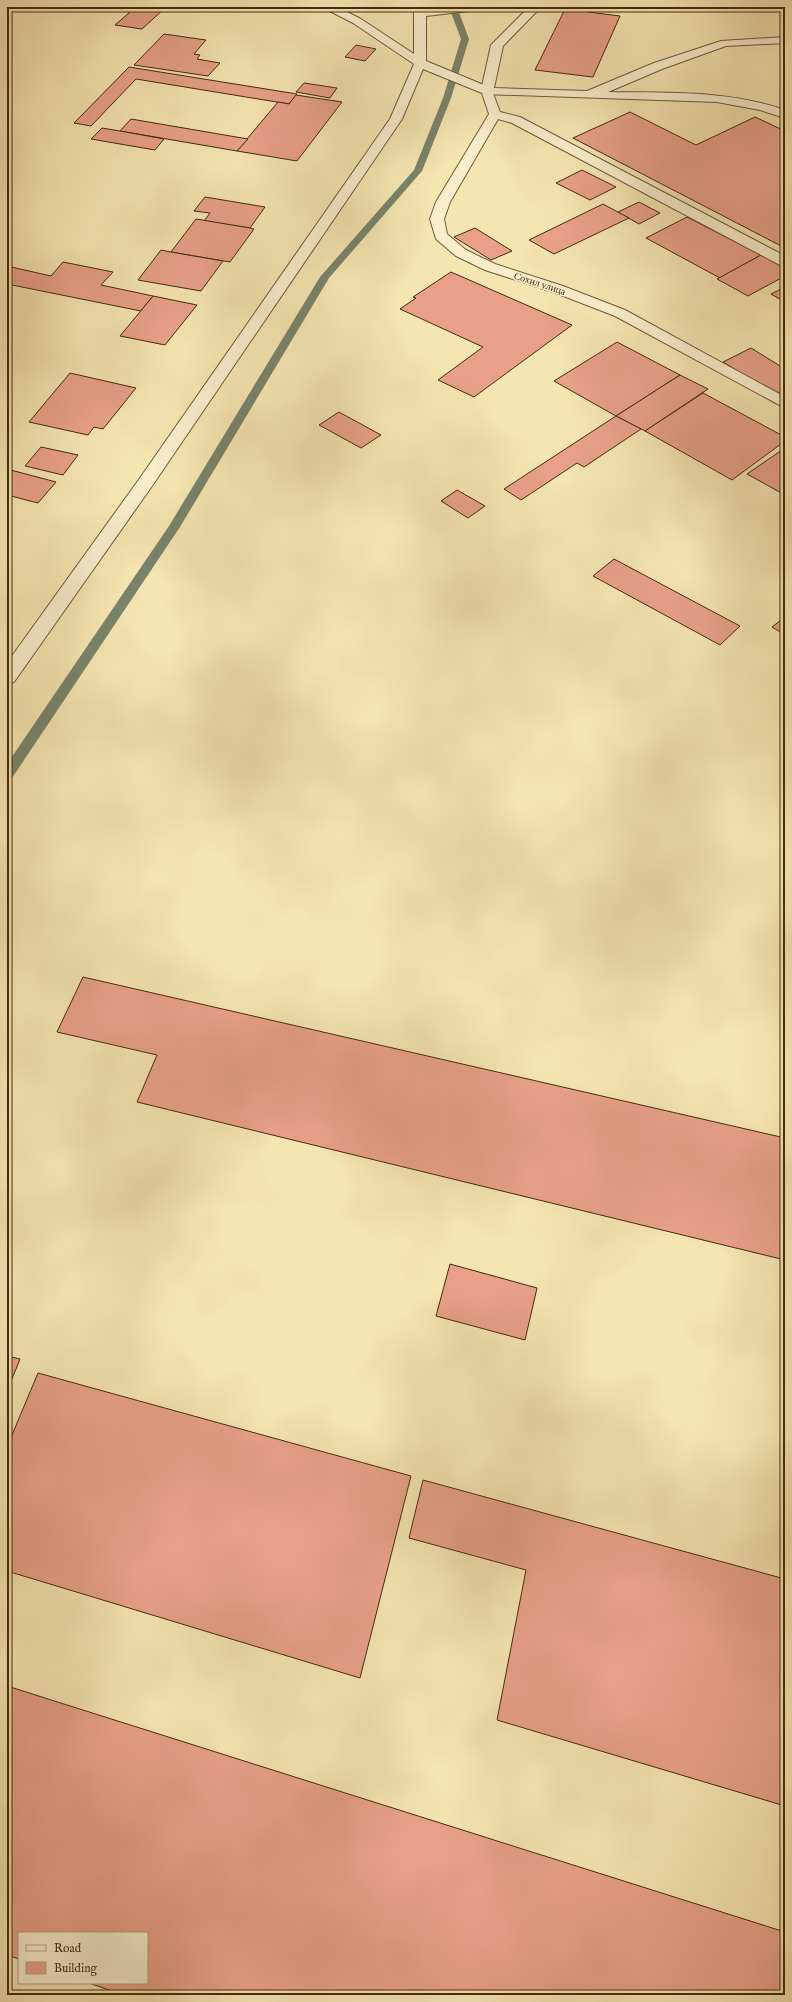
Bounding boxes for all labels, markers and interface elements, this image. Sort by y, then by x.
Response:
street label: Сохил улица [512,270,568,299]
legend [18,1932,148,1984]
text: Road [54,1941,82,1956]
text: Building [54,1961,98,1976]

